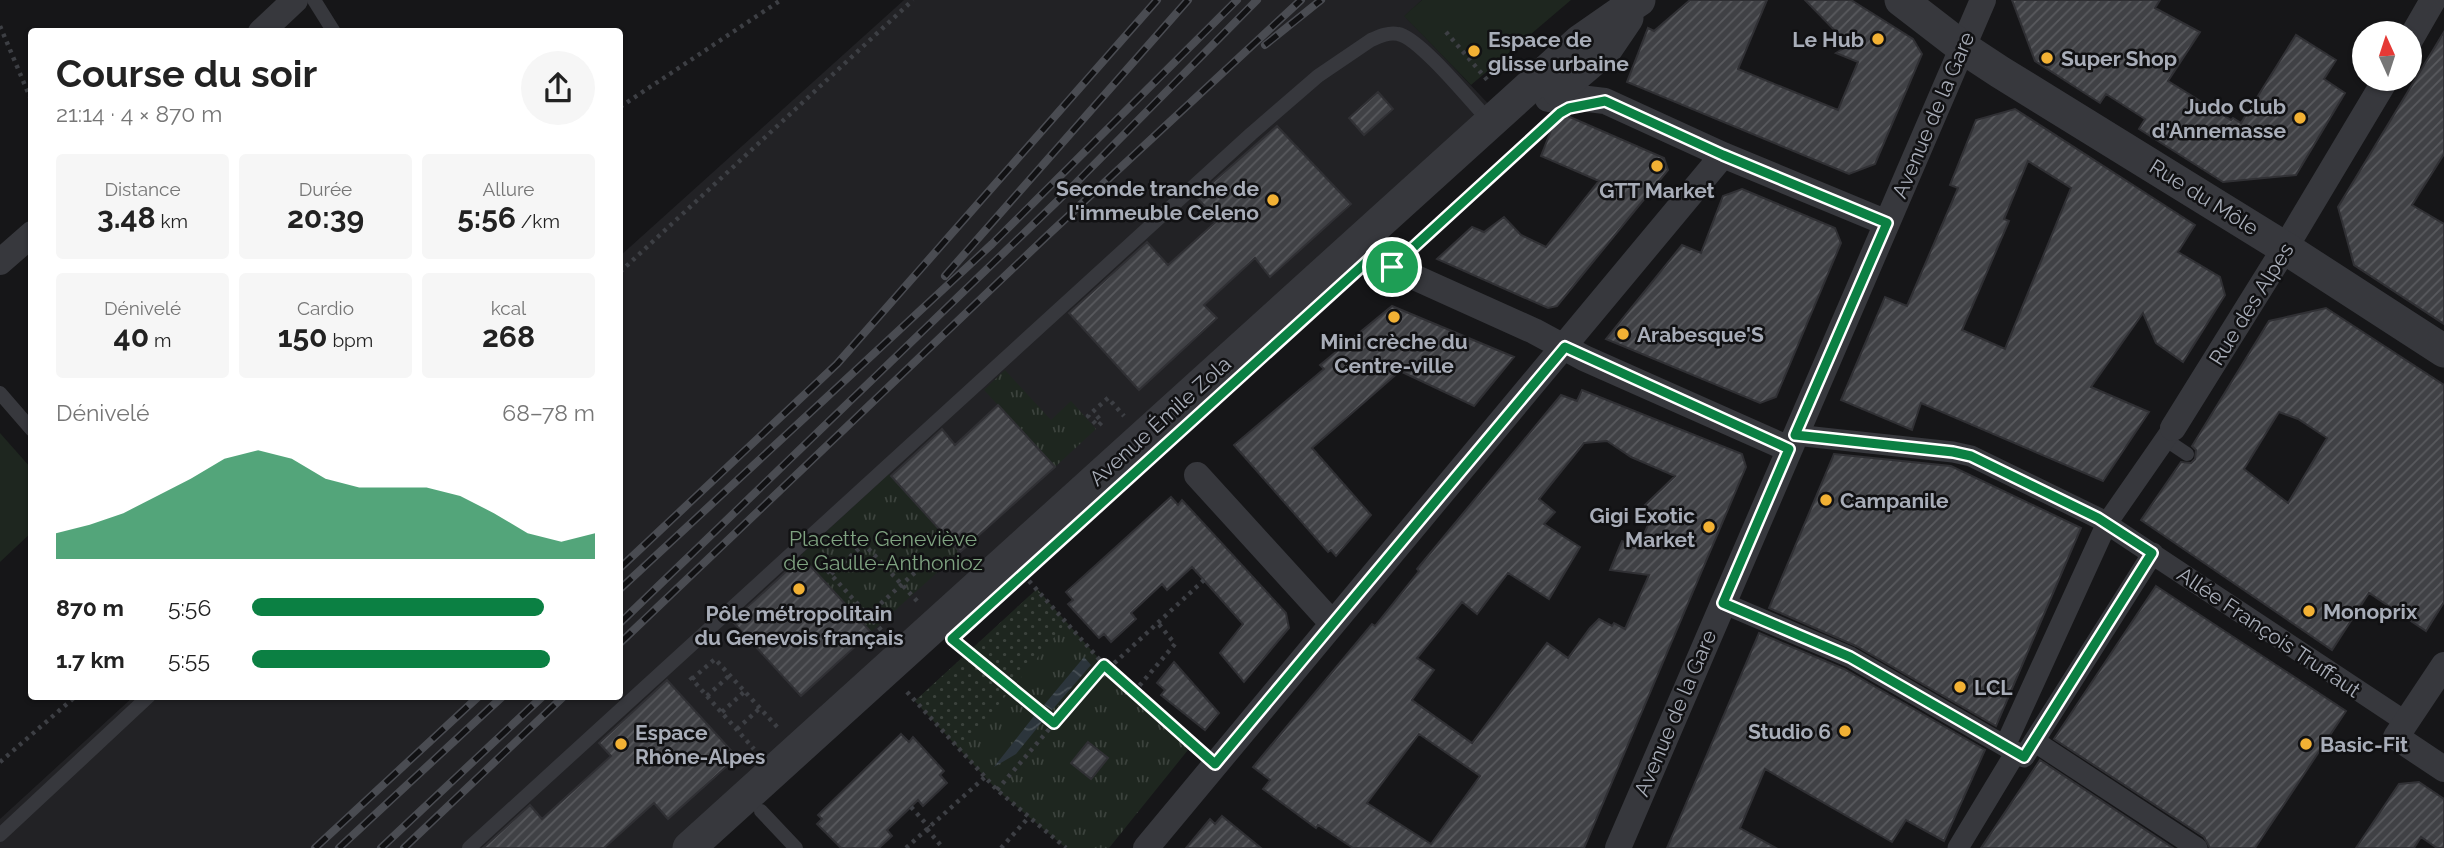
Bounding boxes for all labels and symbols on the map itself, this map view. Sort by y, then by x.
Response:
north arrow [2352,21,2422,91]
place label: Espace de glisse urbaine [1488,27,1629,76]
place label: Le Hub [1792,27,1864,52]
street label: Avenue de la Gare [1887,28,1979,202]
marker: Le Hub [1870,31,1886,47]
marker: Espace de glisse urbaine [1466,43,1482,59]
place label: Super Shop [2061,46,2177,71]
marker: Super Shop [2039,50,2055,66]
place label: Judo Club d'Annemasse [2152,94,2286,143]
marker: Judo Club d'Annemasse [2292,110,2308,126]
street label: Rue du Môle [2145,154,2263,240]
marker: GTT Market [1649,158,1665,174]
place label: Seconde tranche de l'immeuble Celeno [1056,176,1259,225]
place label: GTT Market [1599,178,1715,203]
marker: Seconde tranche de l'immeuble Celeno [1265,192,1281,208]
pin [1362,237,1422,297]
street label: Rue des Alpes [2203,238,2299,370]
marker: Mini crèche du Centre-ville [1386,309,1402,325]
place label: Arabesque'S [1637,322,1764,347]
marker: Arabesque'S [1615,326,1631,342]
place label: Mini crèche du Centre-ville [1320,329,1468,378]
street label: Avenue Émile Zola [1084,351,1236,491]
place label: Campanile [1840,488,1949,513]
marker: Campanile [1818,492,1834,508]
place label: Gigi Exotic Market [1590,503,1695,552]
marker: Gigi Exotic Market [1701,519,1717,535]
park label: Placette Geneviève de Gaulle-Anthonioz [783,526,983,575]
street label: Allée François Truffaut [2173,561,2365,703]
marker: Pôle métropolitain du Genevois français [791,581,807,597]
place label: Monoprix [2323,599,2418,624]
place label: Pôle métropolitain du Genevois français [694,601,904,650]
marker: Monoprix [2301,603,2317,619]
street label: Avenue de la Gare [1629,626,1721,800]
place label: LCL [1974,675,2013,700]
marker: LCL [1952,679,1968,695]
place label: Studio 6 [1748,719,1831,744]
place label: Espace Rhône-Alpes [635,720,765,769]
marker: Studio 6 [1837,723,1853,739]
place label: Basic-Fit [2320,732,2408,757]
marker: Espace Rhône-Alpes [613,736,629,752]
marker: Basic-Fit [2298,736,2314,752]

